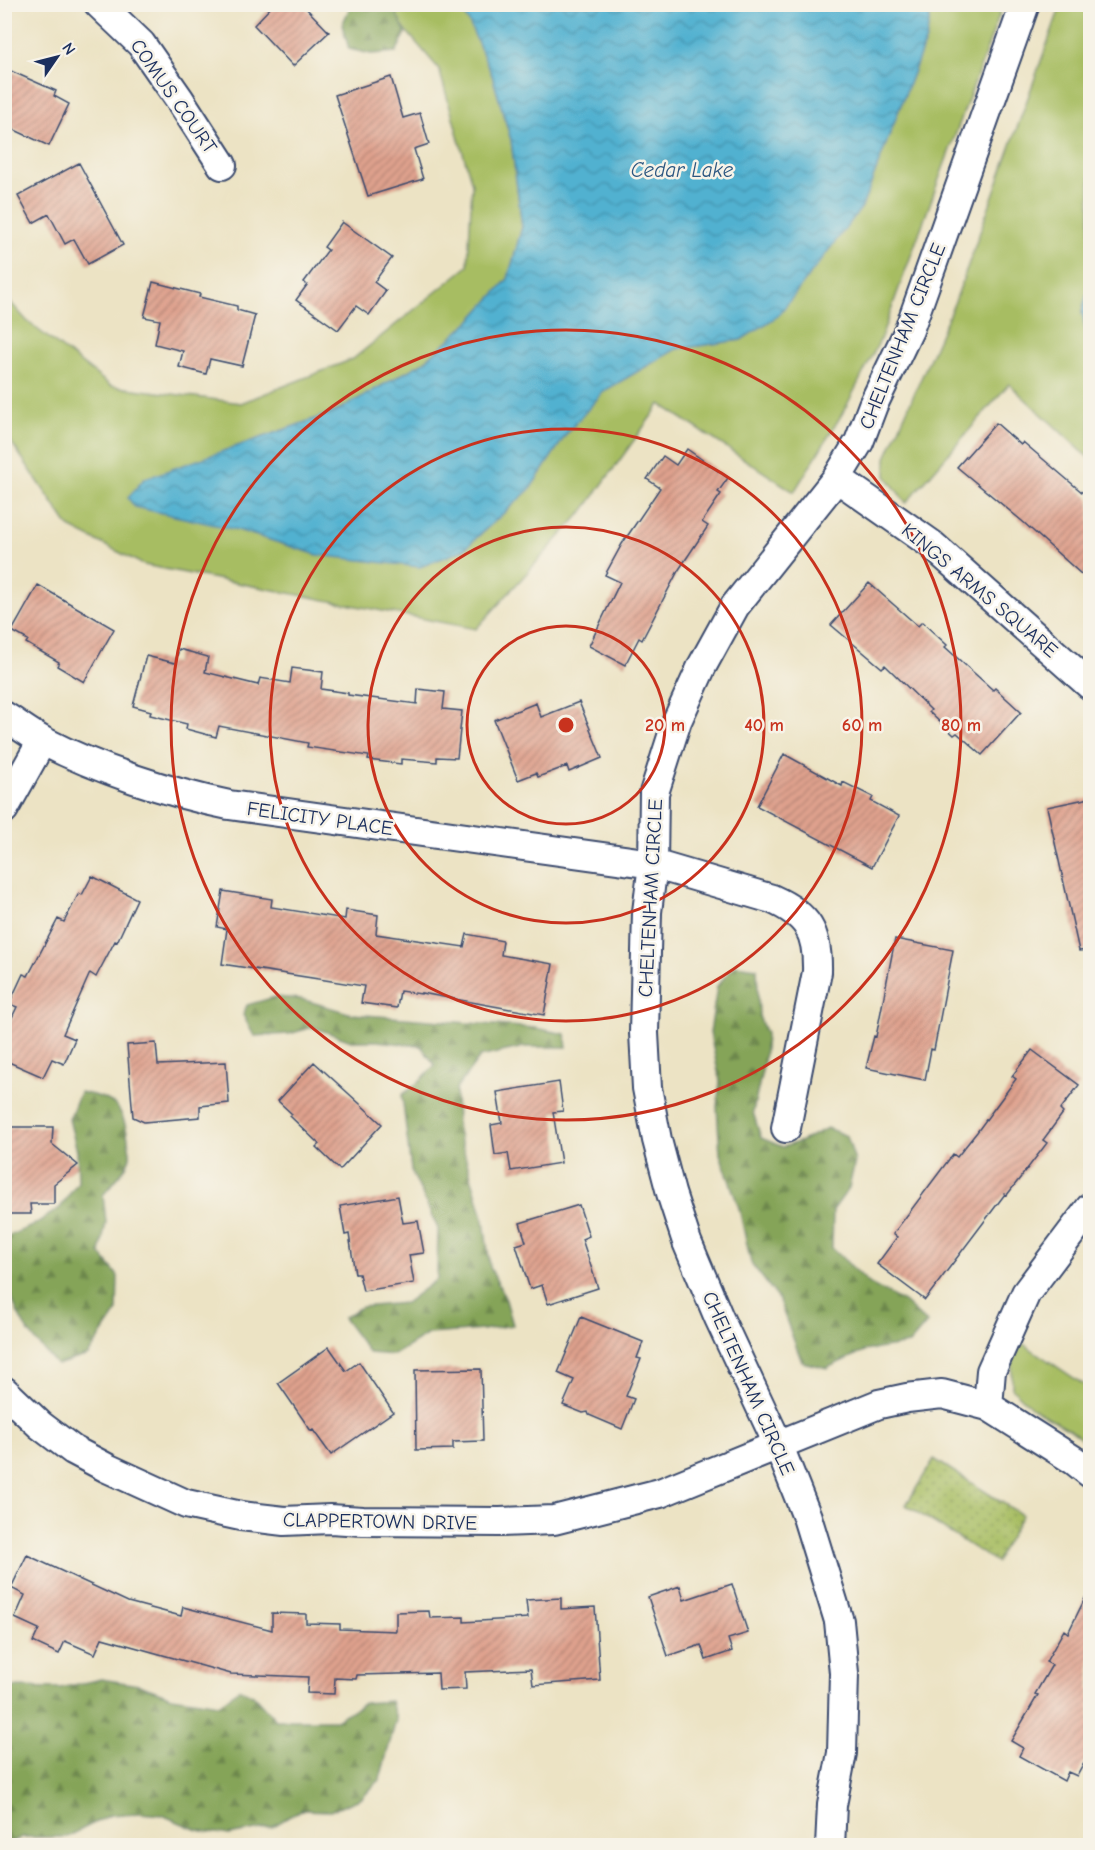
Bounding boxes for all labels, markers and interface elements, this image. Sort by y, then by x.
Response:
north arrow [27,27,87,87]
street label: COMUS COURT [126,35,222,158]
text: N [58,40,79,58]
water label: Cedar Lake [631,158,734,182]
street label: CHELTENHAM CIRCLE [855,240,950,433]
street label: KINGS ARMS SQUARE [897,518,1062,662]
centre of rings [556,715,576,735]
text: 20 m [645,715,685,736]
text: 40 m [744,715,784,736]
text: 60 m [842,715,882,736]
text: 80 m [941,715,981,736]
street label: FELICITY PLACE [245,797,394,840]
street label: CHELTENHAM CIRCLE [634,798,667,998]
street label: CHELTENHAM CIRCLE [698,1288,799,1479]
street label: CLAPPERTOWN DRIVE [283,1508,477,1535]

